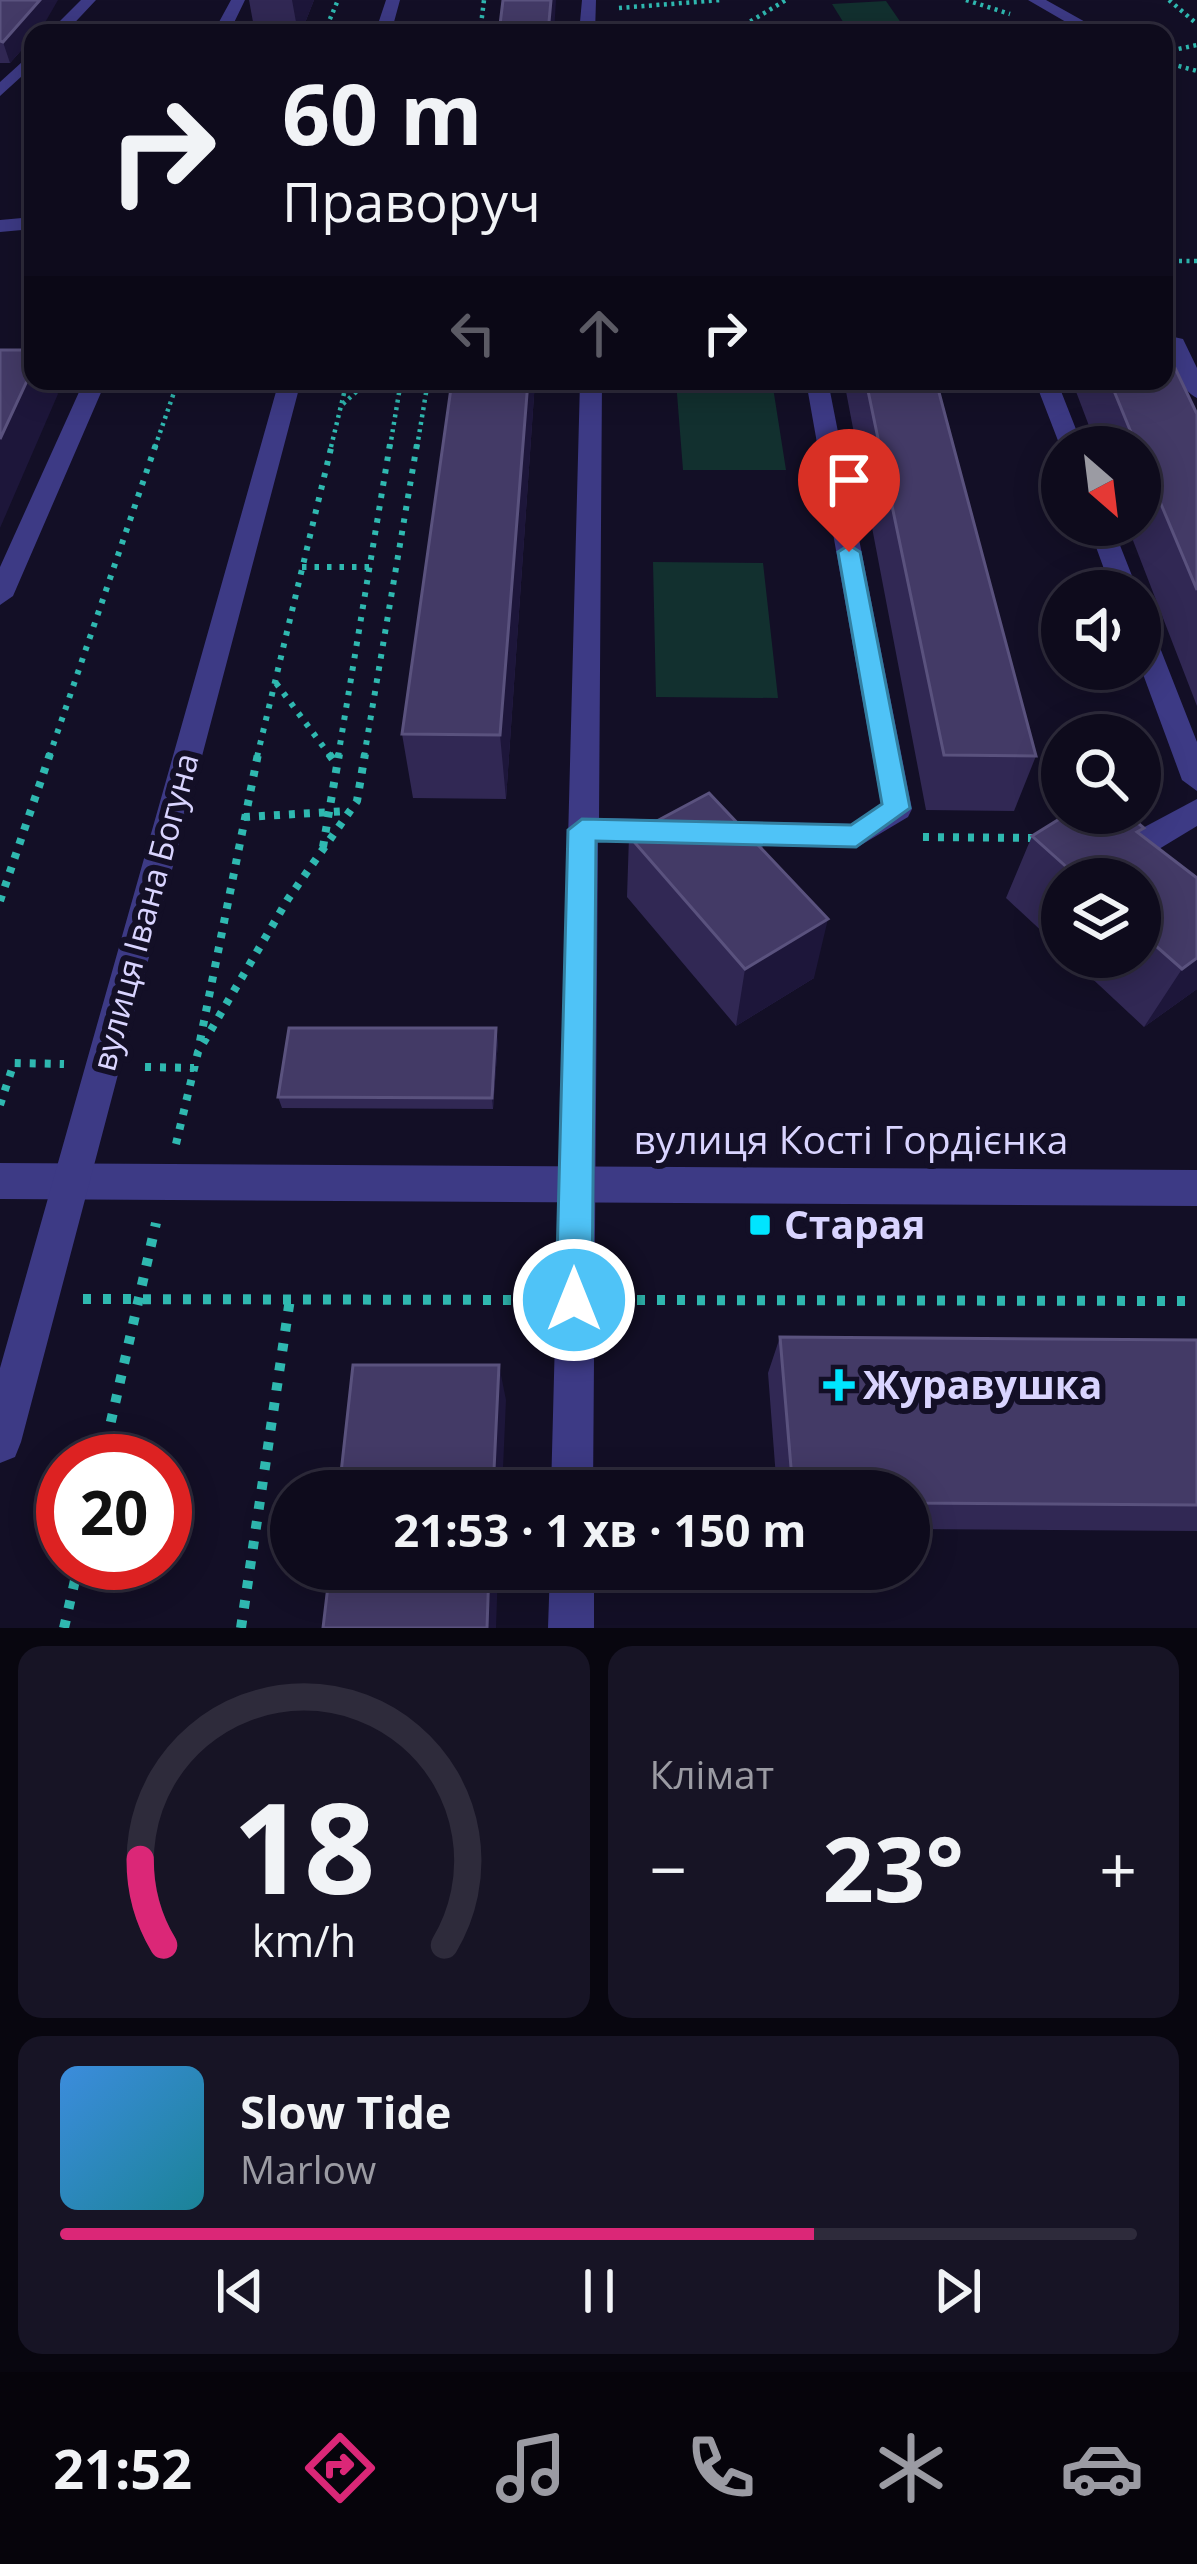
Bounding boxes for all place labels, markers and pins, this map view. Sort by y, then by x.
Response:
pin [798,429,900,552]
place label: Старая [784,1197,925,1250]
marker: Старая [747,1212,773,1238]
place label: Журавушка [863,1357,1102,1410]
marker: Журавушка [826,1372,852,1398]

